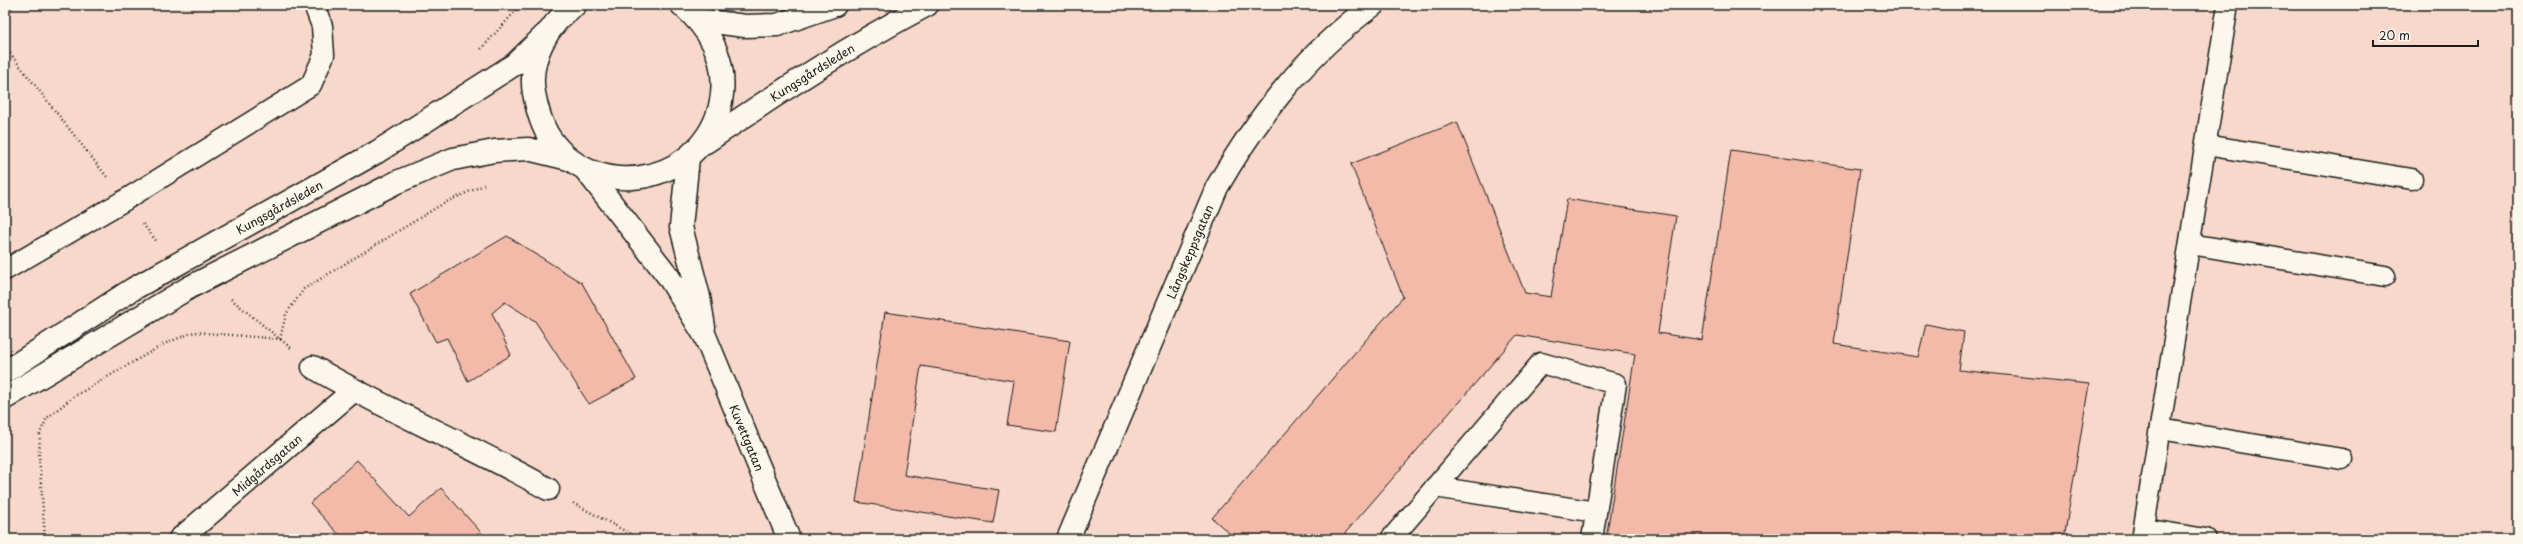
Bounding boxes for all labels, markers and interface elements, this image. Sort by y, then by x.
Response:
scale bar [2373,22,2478,48]
text: 20 m [2379,26,2410,44]
street label: Kungsgårdsleden [766,39,858,106]
street label: Kungsgårdsleden [232,175,326,239]
street label: Långskeppsgatan [1162,202,1218,302]
street label: Kuvettgatan [725,402,769,474]
street label: Midgårdsgatan [228,430,306,500]

